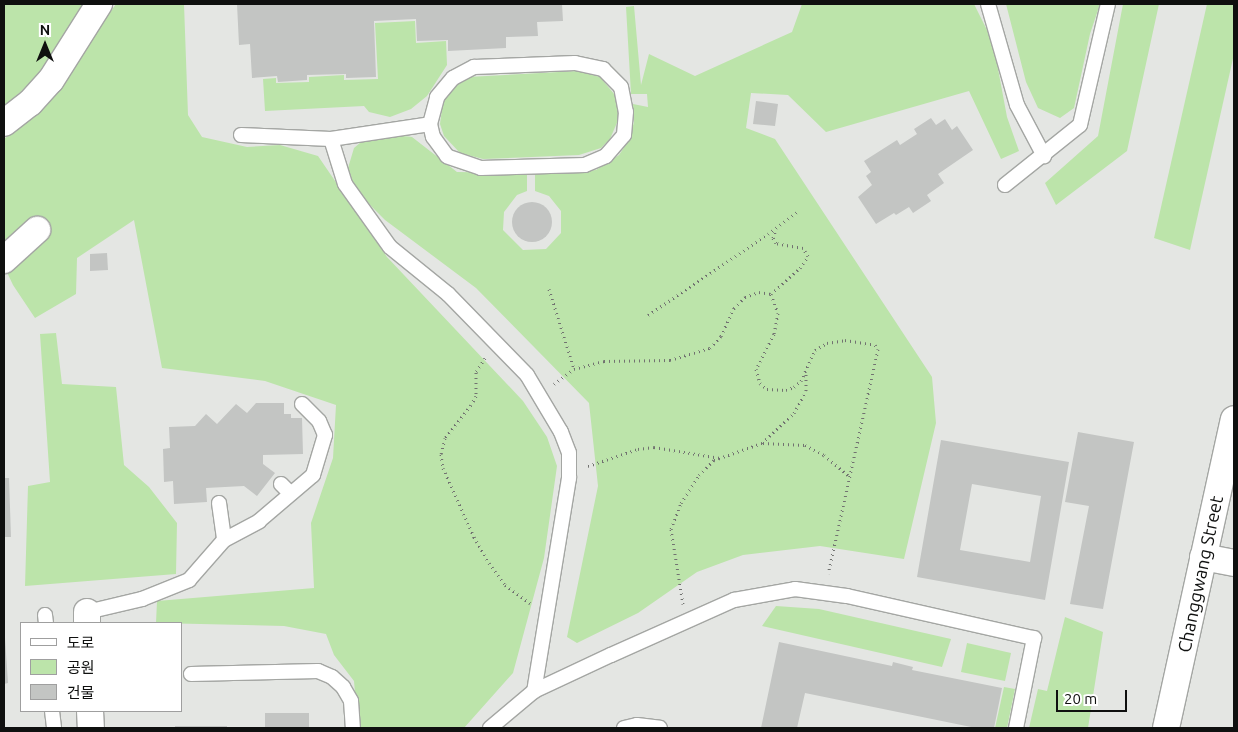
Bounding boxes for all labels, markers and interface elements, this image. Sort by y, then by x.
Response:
north arrow [20,20,70,70]
text: N [40,22,50,38]
street label: Changgwang Street [1173,494,1227,654]
legend [20,622,182,712]
text: 도로 [67,634,95,651]
text: 공원 [67,659,95,676]
scale bar [1058,680,1129,712]
text: 건물 [67,684,95,701]
text: 20 m [1064,690,1097,707]

